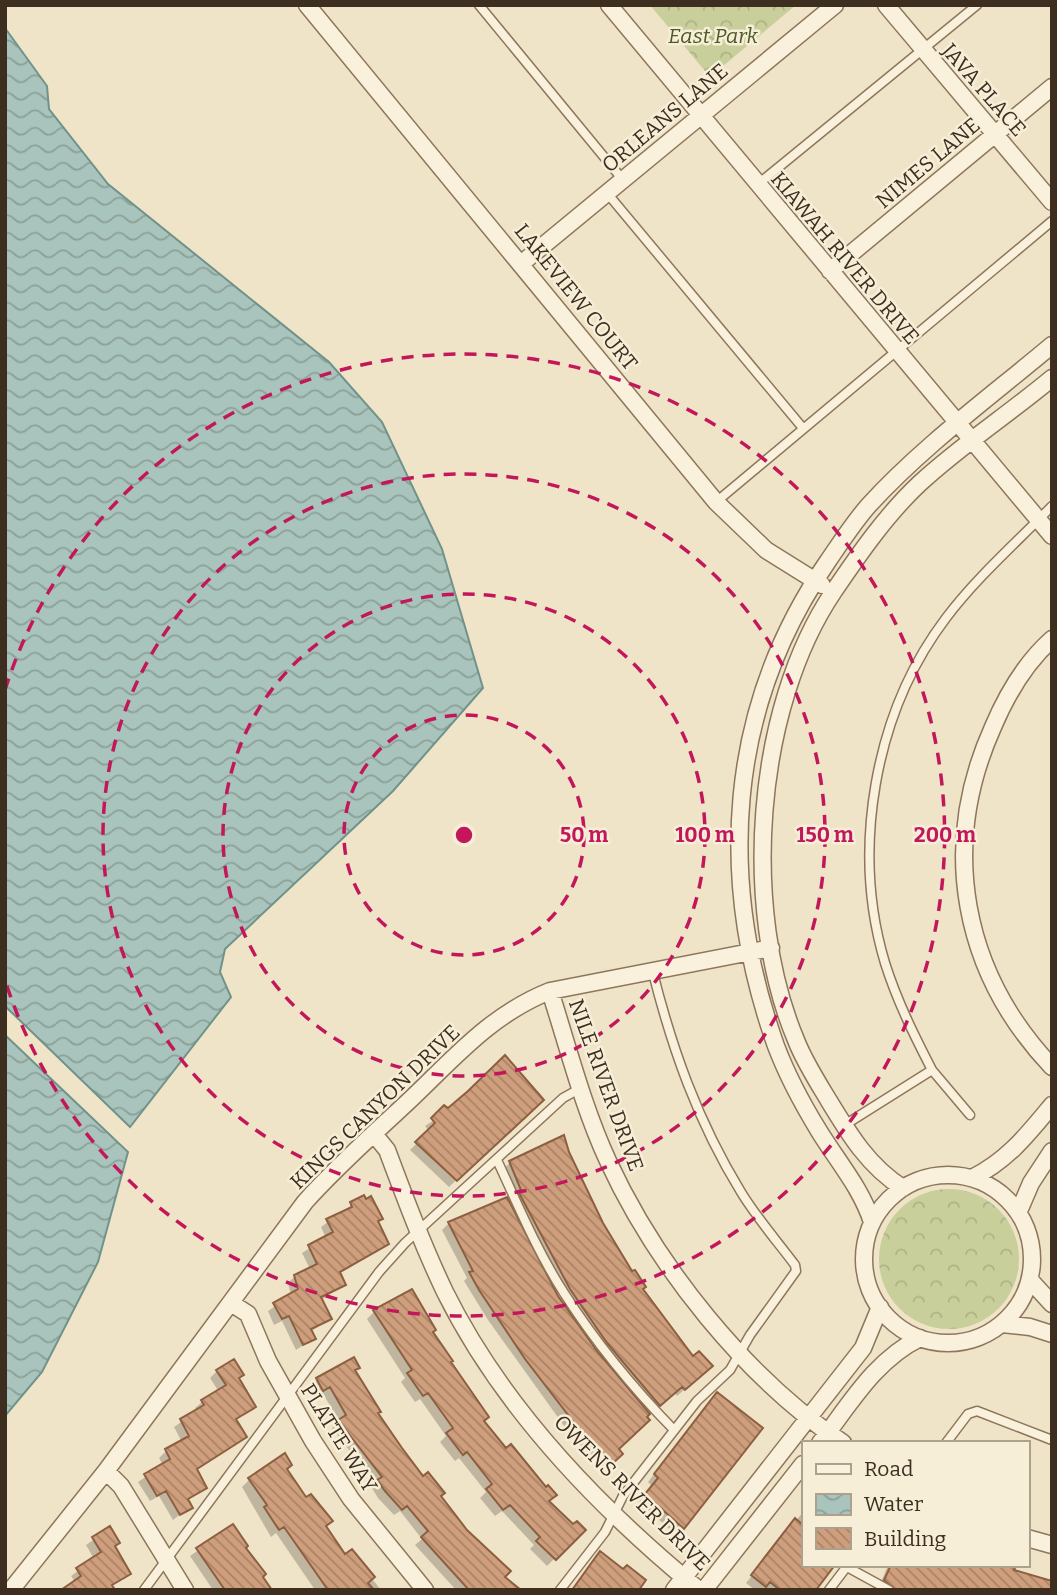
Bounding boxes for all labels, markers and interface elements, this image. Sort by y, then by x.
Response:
park label: East Park [668,23,759,49]
street label: JAVA PLACE [936,37,1031,142]
street label: ORLEANS LANE [597,58,733,178]
street label: NIMES LANE [871,112,985,214]
street label: KIAWAH RIVER DRIVE [765,166,925,350]
street label: LAKEVIEW COURT [509,218,643,376]
text: 50 m [560,822,608,848]
text: 100 m [675,822,735,848]
text: 150 m [796,822,854,848]
text: 200 m [914,822,976,848]
centre of rings [452,823,476,847]
street label: NILE RIVER DRIVE [563,995,649,1175]
street label: KINGS CANYON DRIVE [285,1019,465,1195]
street label: PLATTE WAY [295,1379,383,1498]
street label: OWENS RIVER DRIVE [548,1409,716,1577]
legend [802,1441,1029,1567]
text: Road [864,1456,913,1482]
text: Water [864,1491,923,1517]
text: Building [864,1526,947,1552]

